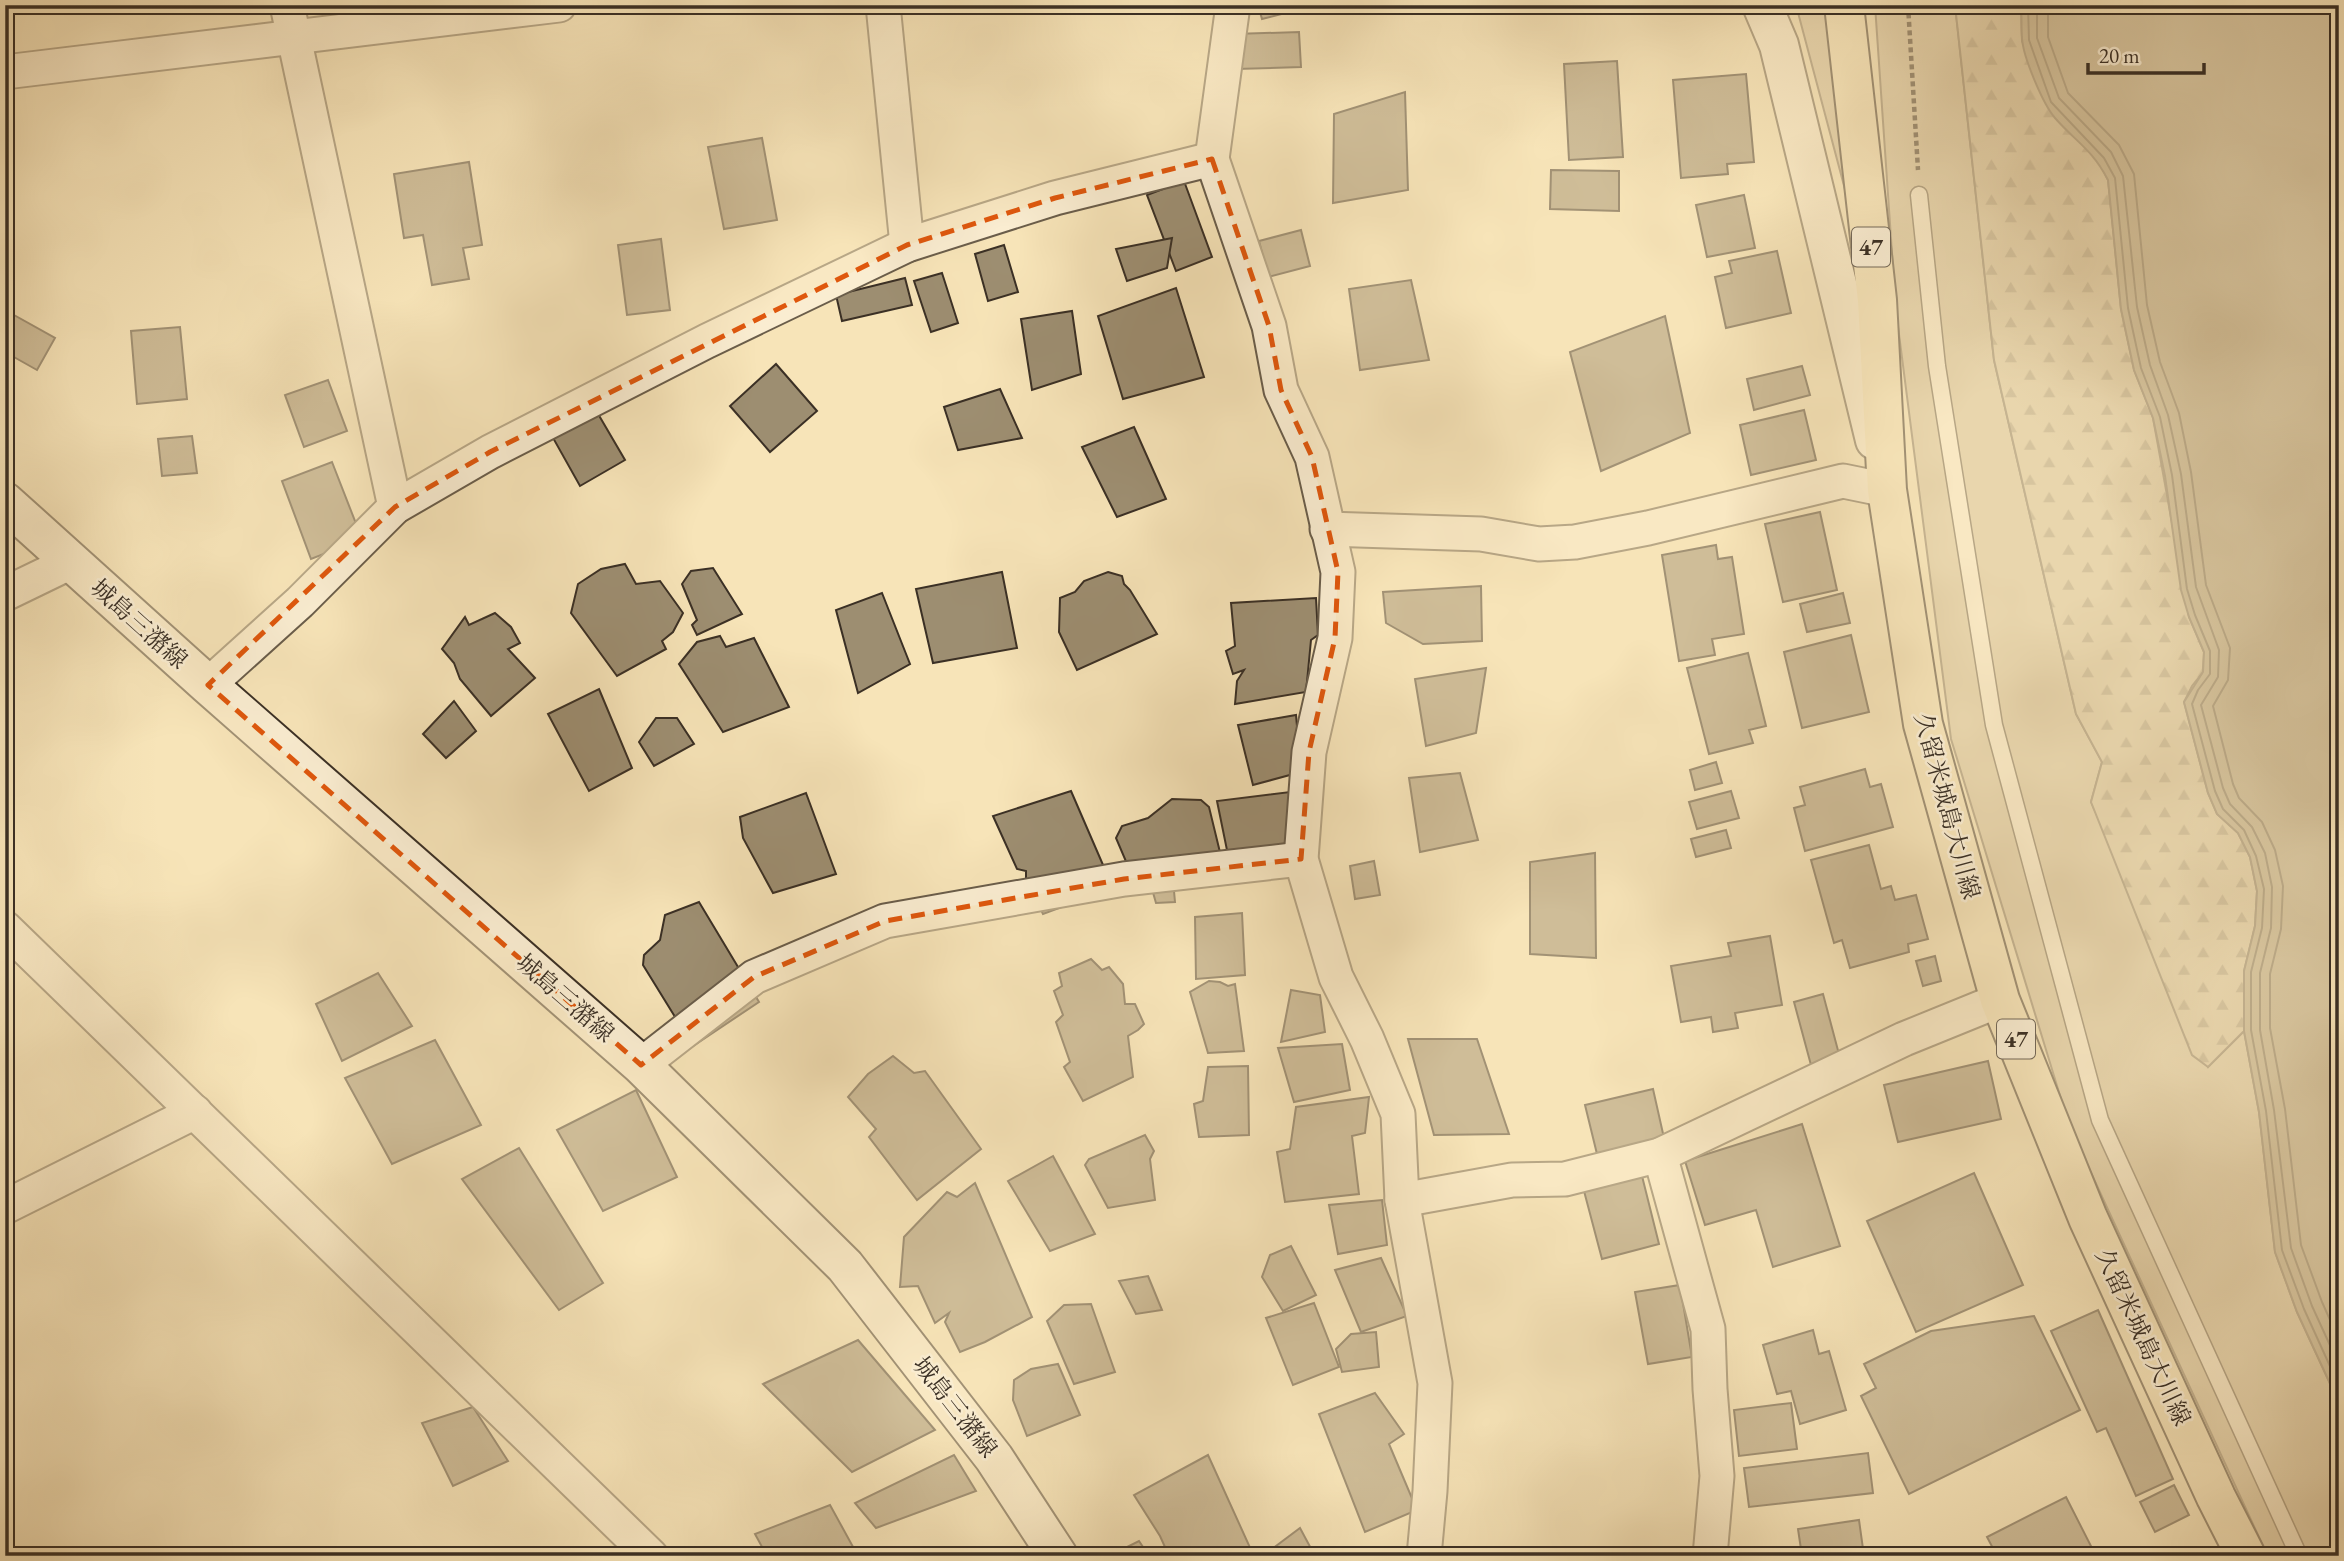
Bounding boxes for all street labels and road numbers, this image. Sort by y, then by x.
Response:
road number: 47 [1852,228,1890,266]
street label: 城島三潴線 [84,572,194,675]
street label: 久留米城島大川線 [1908,709,1987,903]
street label: 城島三潴線 [510,947,621,1049]
road number: 47 [1997,1020,2035,1058]
street label: 久留米城島大川線 [2089,1243,2198,1430]
street label: 城島三潴線 [906,1350,1005,1464]

